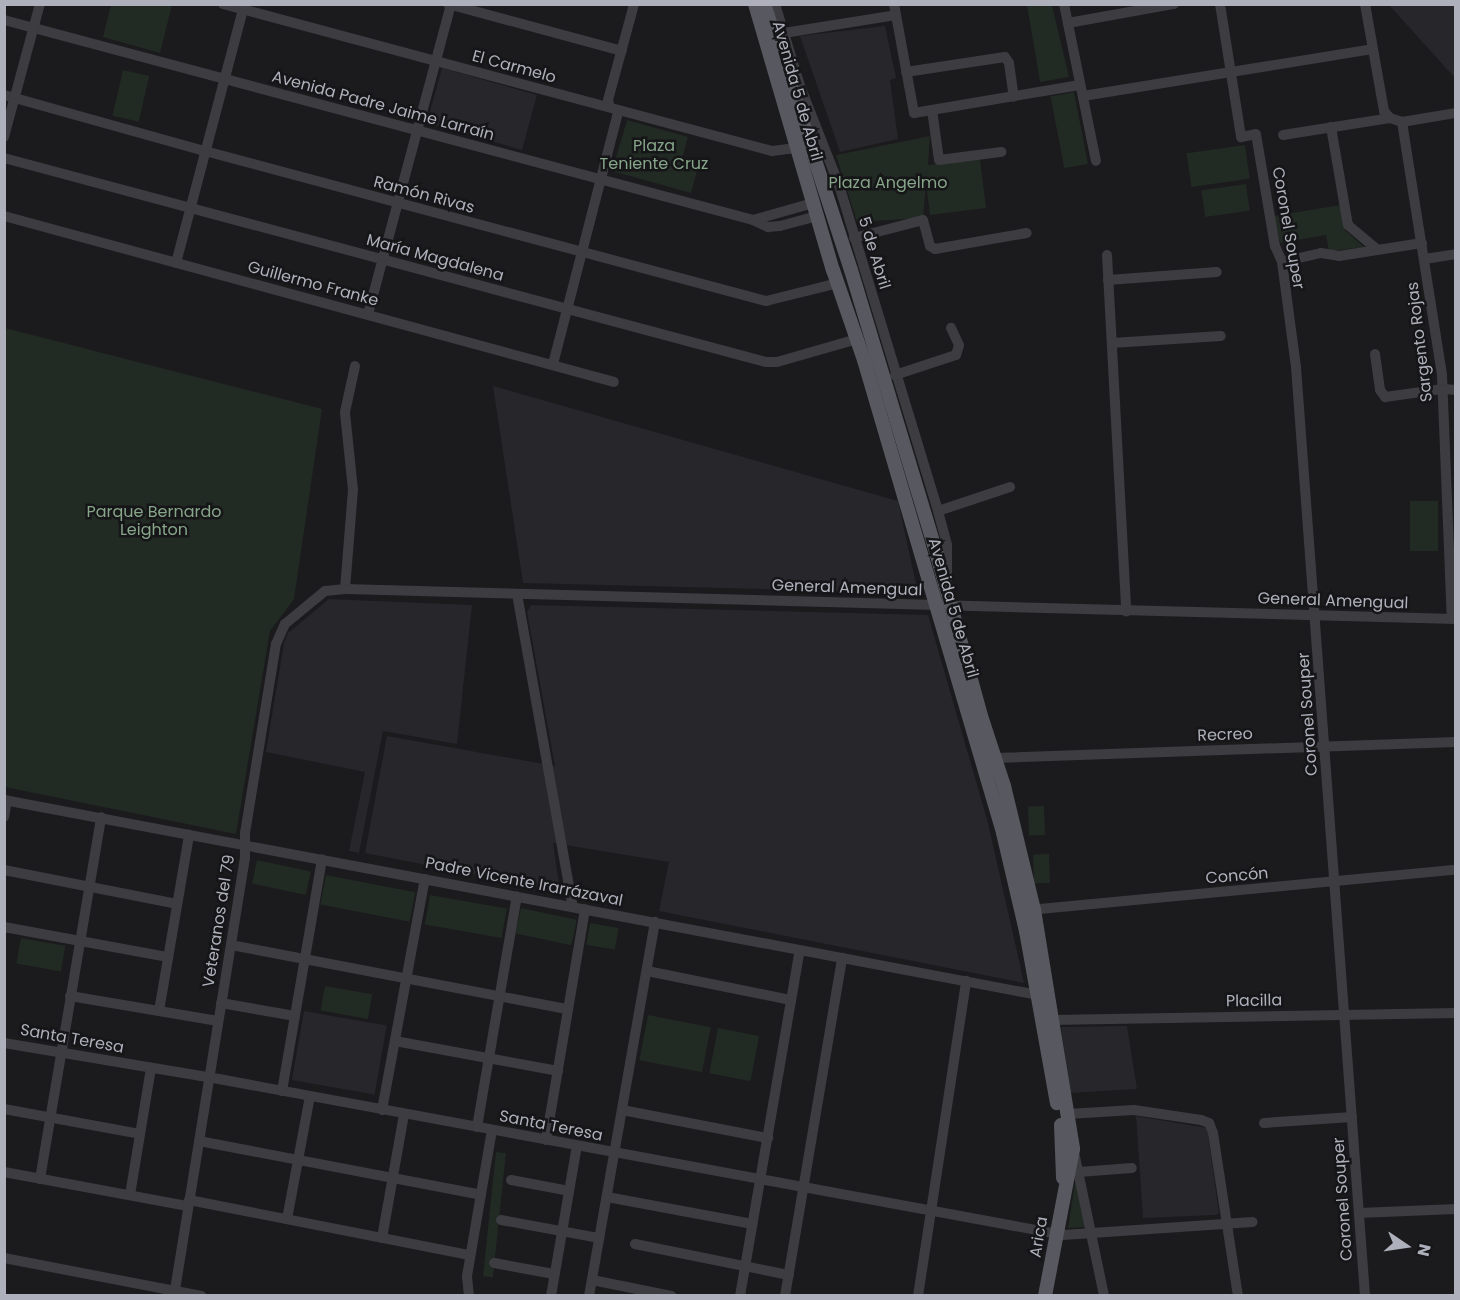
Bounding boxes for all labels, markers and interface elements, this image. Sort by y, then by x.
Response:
street label: Avenida 5 de Abril [768,19,826,163]
street label: El Carmelo [470,47,558,87]
street label: Avenida Padre Jaime Larraín [270,67,496,145]
park label: Plaza Teniente Cruz [600,136,708,174]
street label: Coronel Souper [1268,165,1308,291]
street label: Ramón Rivas [371,172,477,218]
park label: Plaza Angelmo [829,173,947,193]
street label: 5 de Abril [854,214,894,292]
street label: María Magdalena [364,230,506,286]
street label: Guillermo Franke [245,257,381,311]
street label: Sargento Rojas [1403,281,1437,403]
park label: Parque Bernardo Leighton [86,502,222,540]
street label: Avenida 5 de Abril [924,536,982,680]
street label: General Amengual [771,576,923,600]
street label: General Amengual [1257,589,1409,613]
street label: Coronel Souper [1294,652,1322,776]
street label: Recreo [1197,724,1253,746]
street label: Veteranos del 79 [199,853,239,989]
street label: Padre Vicente Irarrázaval [424,853,624,911]
street label: Concón [1205,864,1269,888]
street label: Placilla [1226,991,1282,1011]
street label: Santa Teresa [19,1020,125,1058]
street label: Santa Teresa [498,1107,604,1145]
street label: Coronel Souper [1329,1137,1357,1261]
street label: Arica [1026,1215,1052,1259]
north arrow [1376,1216,1436,1276]
text: N [1411,1242,1437,1259]

